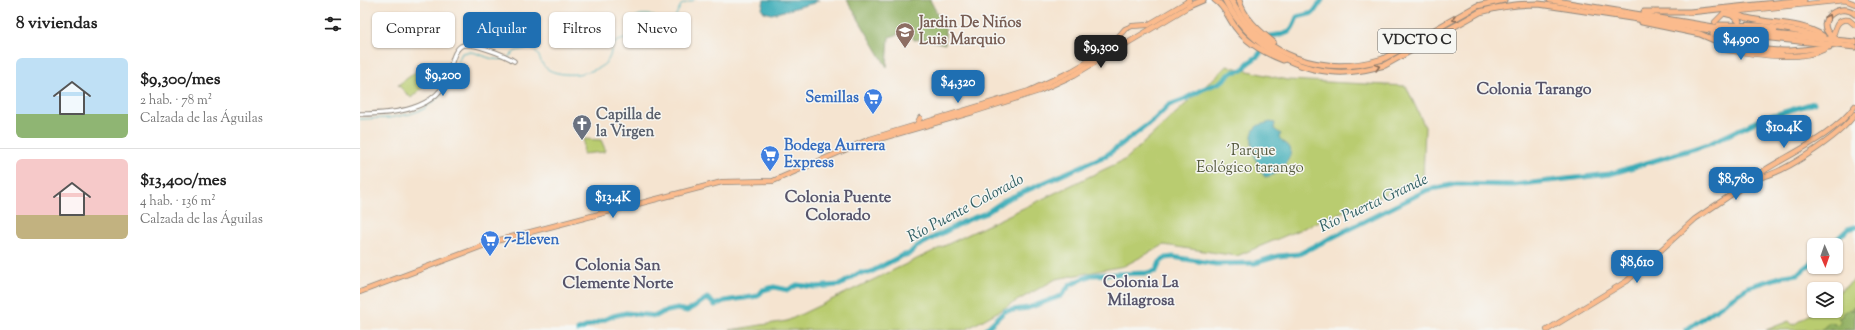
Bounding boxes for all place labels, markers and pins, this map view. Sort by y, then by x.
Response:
place label: Jardin De Niños Luis Marquio [918,13,1022,51]
school or university icon: Jardin De Niños Luis Marquio [894,21,916,49]
pin: $4,900 [1708,27,1774,61]
pin: $9,300 [1068,35,1134,69]
pin: $9,200 [410,63,476,97]
pin: $4,320 [925,70,991,104]
supermarket icon: Semillas [862,87,884,115]
place label: Semillas [805,88,859,109]
place label: Capilla de la Virgen [596,105,661,143]
church icon: Capilla de la Virgen [571,113,593,141]
pin: $10.4K [1751,115,1817,149]
place label: Bodega Aurrera Express [784,136,886,174]
supermarket icon: Bodega Aurrera Express [759,144,781,172]
pin: $8,780 [1703,167,1769,201]
pin: $13.4K [580,185,646,219]
supermarket icon: 7-Eleven [479,229,501,257]
place label: 7-Eleven [504,230,560,251]
pin: $8,610 [1604,250,1670,284]

